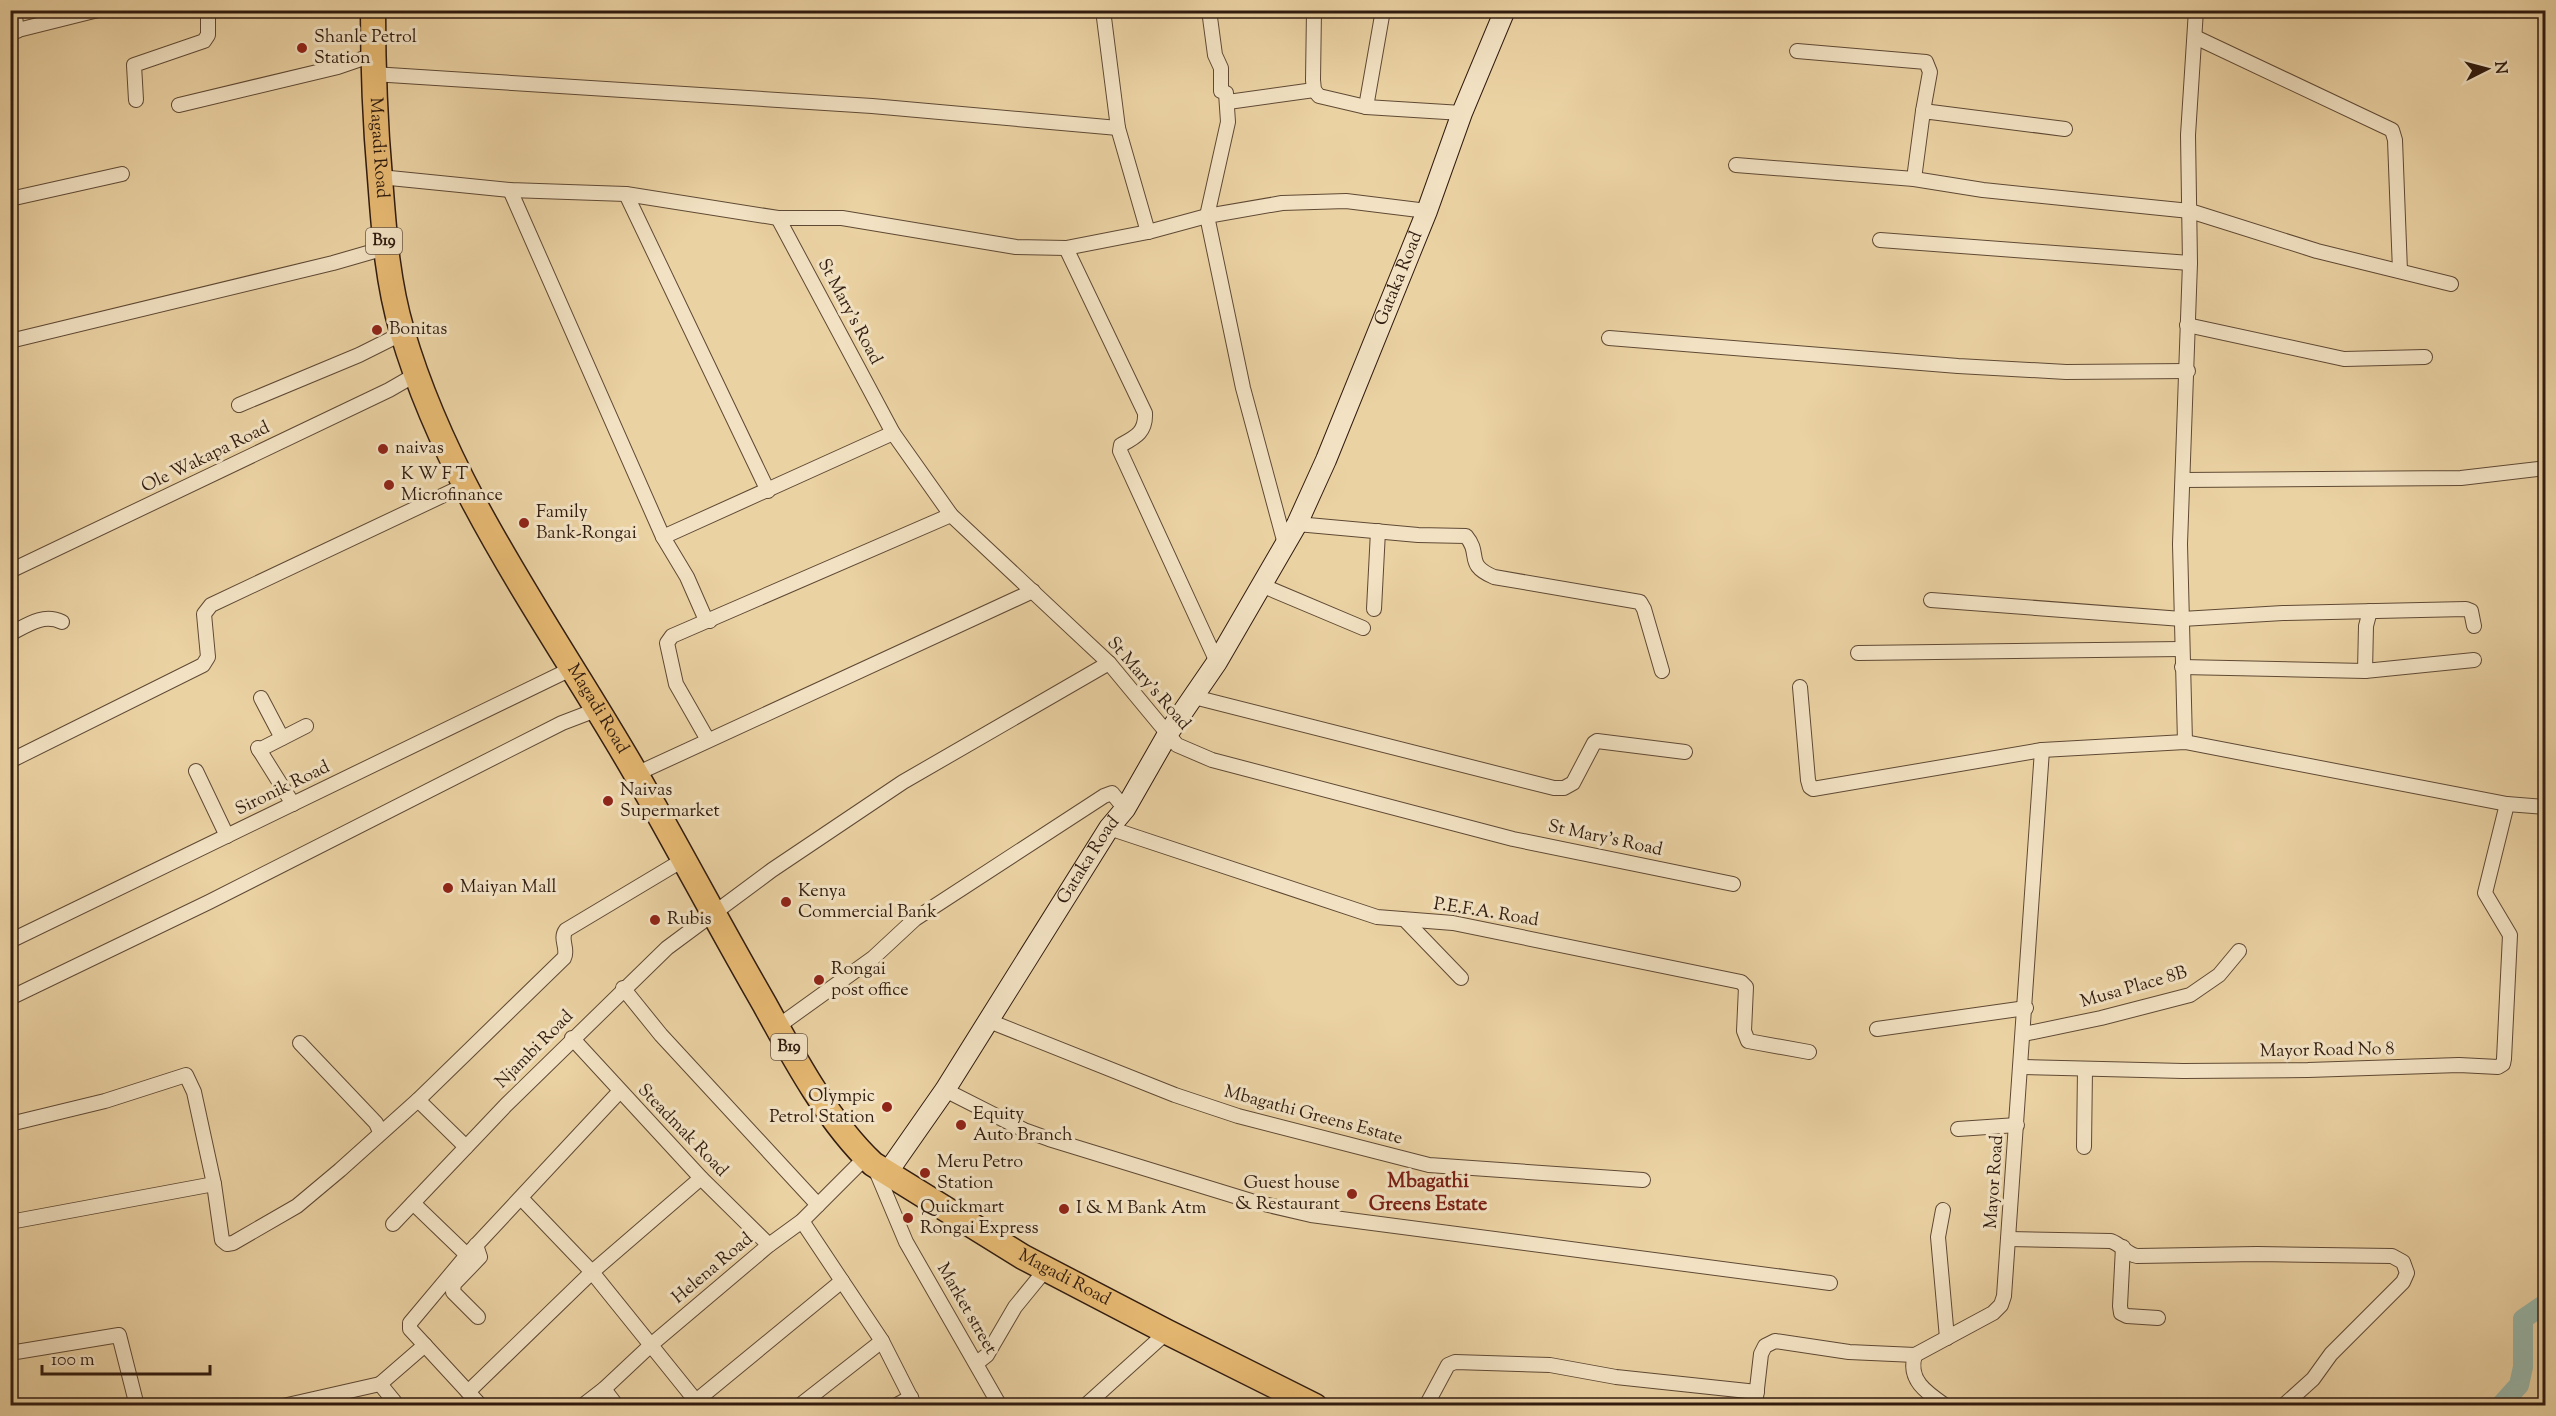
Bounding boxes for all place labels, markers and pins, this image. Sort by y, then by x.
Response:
place label: Shanle Petrol Station [314,25,417,72]
marker: Shanle Petrol Station [295,41,309,55]
place label: Bonitas [389,317,447,343]
marker: Bonitas [370,323,384,337]
place label: naivas [395,436,444,462]
marker: naivas [376,442,390,456]
place label: K W F T Microfinance [401,462,503,509]
marker: K W F T Microfinance [382,478,396,492]
place label: Family Bank-Rongai [536,500,637,547]
marker: Family Bank-Rongai [517,516,531,530]
place label: Naivas Supermarket [620,778,720,825]
marker: Naivas Supermarket [601,794,615,808]
place label: Maiyan Mall [460,875,556,901]
place label: Kenya Commercial Bank [798,879,937,926]
marker: Maiyan Mall [441,881,455,895]
marker: Kenya Commercial Bank [779,895,793,909]
place label: Rubis [667,907,712,933]
marker: Rubis [648,913,662,927]
place label: Rongai post office [831,957,909,1004]
marker: Rongai post office [812,973,826,987]
place label: Olympic Petrol Station [769,1084,875,1131]
marker: Olympic Petrol Station [880,1100,894,1114]
place label: Equity Auto Branch [973,1102,1073,1149]
marker: Equity Auto Branch [954,1118,968,1132]
place label: Meru Petro Station [937,1150,1023,1197]
marker: Meru Petro Station [918,1166,932,1180]
place label: Guest house & Restaurant [1235,1171,1340,1218]
marker: Guest house & Restaurant [1345,1187,1359,1201]
place label: Quickmart Rongai Express [920,1195,1039,1242]
place label: I & M Bank Atm [1076,1196,1207,1222]
marker: I & M Bank Atm [1057,1202,1071,1216]
marker: Quickmart Rongai Express [901,1211,915,1225]

